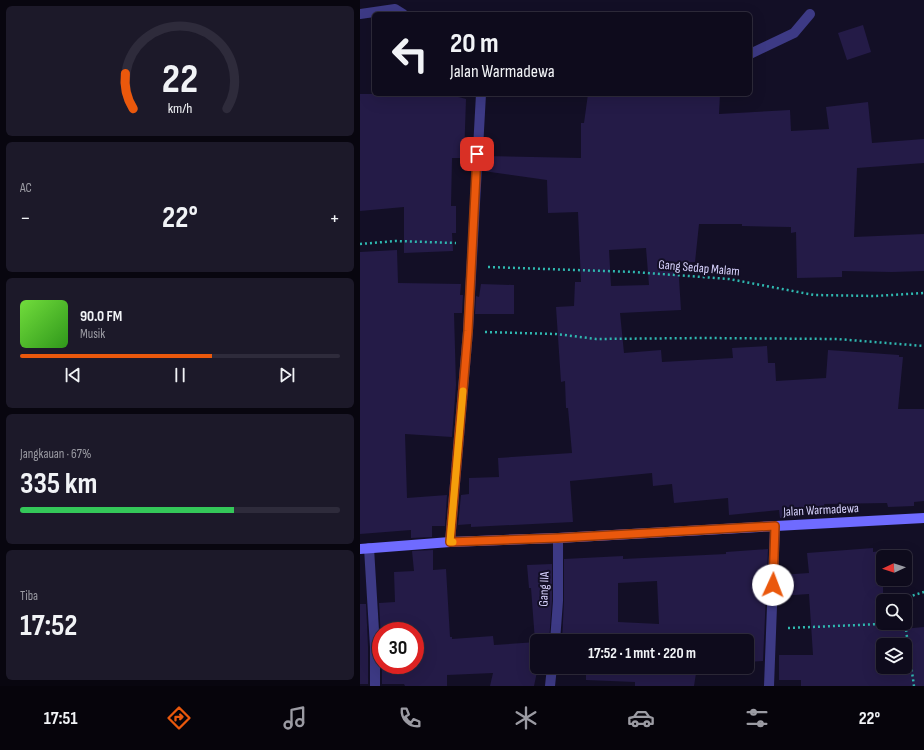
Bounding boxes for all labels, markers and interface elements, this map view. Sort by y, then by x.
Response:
text: 20 m [450,27,499,60]
icon: left [384,28,436,80]
text: 22 [162,55,198,104]
text: Jalan Warmadewa [450,61,555,82]
text: km/h [168,100,192,117]
pin [460,137,494,171]
icon: arrive [466,143,488,165]
text: AC [20,180,32,196]
text: 22° [162,200,198,236]
text: − [20,205,31,232]
text: + [329,205,340,232]
street label: Gang Sedap Malam [658,256,740,280]
text: 90.0 FM [80,307,122,326]
text: Musik [80,326,105,342]
icon: previous [62,364,84,386]
icon: pause [169,364,191,386]
icon: next [276,364,298,386]
text: Jangkauan · 67% [20,446,91,462]
text: 335 km [20,466,97,502]
street label: Jalan Warmadewa [782,500,859,520]
north arrow [876,550,912,586]
map controls [876,550,912,674]
position arrow [752,564,794,606]
street label: Gang IIA [535,571,553,607]
text: Tiba [20,588,38,604]
button: search [876,594,912,630]
text: 17:52 [20,608,78,644]
speed limit sign: 30 [372,622,424,674]
button: layers [876,638,912,674]
text: 17:52 · 1 mnt · 220 m [588,644,696,663]
icon: directions [165,704,193,732]
icon: music [281,704,309,732]
icon: phone [396,704,424,732]
icon: climate [512,704,540,732]
icon: car [627,704,655,732]
icon: filters [743,704,771,732]
text: 17:51 [44,708,77,729]
text: 22° [859,708,880,729]

